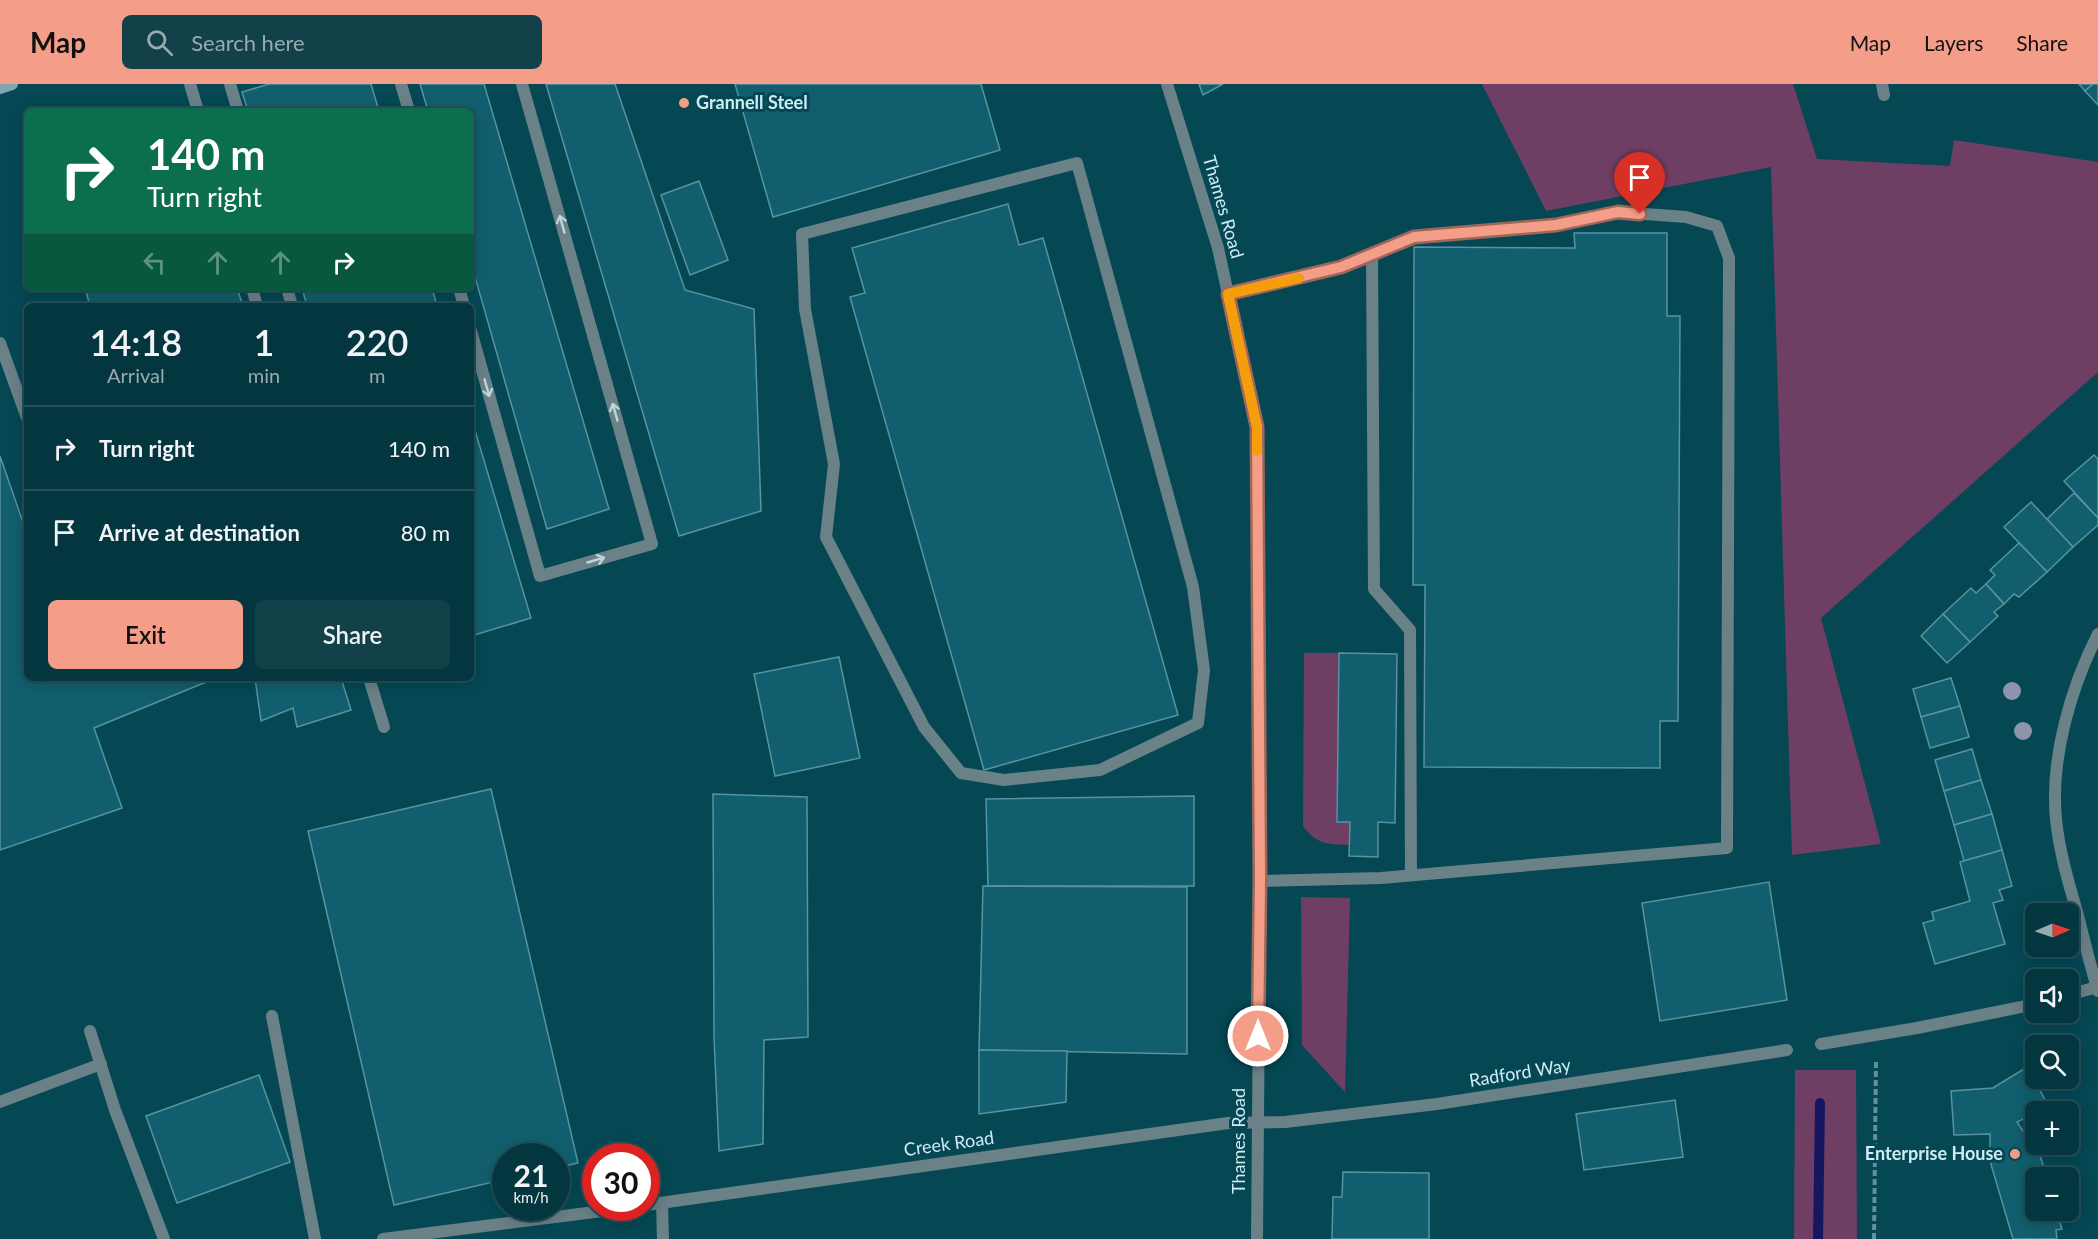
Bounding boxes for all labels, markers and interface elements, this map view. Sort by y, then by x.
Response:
search box [122,15,542,69]
text: Map [30,25,86,59]
icon: search [143,26,176,59]
text: Search here [191,29,305,56]
text: Map [1850,30,1891,55]
text: Layers [1924,30,1983,55]
text: Share [2016,30,2068,55]
place label: Grannell Steel [696,91,808,113]
marker: Grannell Steel [677,96,691,110]
text: 140 m [147,129,265,179]
icon: right [48,132,126,210]
pin [1614,152,1665,214]
street label: Thames Road [1199,153,1249,261]
icon: arrive [1623,161,1656,194]
text: Turn right [147,180,262,213]
one-way arrow [556,215,567,234]
icon: left [138,246,171,279]
icon: ahead [201,246,234,279]
icon: ahead [264,246,297,279]
icon: right [327,246,360,279]
text: 14:18 [90,320,182,364]
text: 1 [254,320,274,364]
text: 220 [346,320,408,364]
text: Arrival [107,363,165,387]
text: min [248,363,280,387]
text: m [369,363,385,387]
one-way arrow [482,378,493,397]
one-way arrow [609,403,620,422]
icon: right [48,432,81,465]
text: Turn right [99,435,194,462]
text: 140 m [388,435,450,462]
icon: arrive [48,516,81,549]
text: Arrive at destination [99,519,300,546]
text: 80 m [401,519,450,546]
one-way arrow [587,554,606,565]
button: Exit [48,600,243,669]
button: Share [255,600,450,669]
north arrow [2025,903,2079,957]
map controls [2025,903,2079,1221]
button: sound [2025,969,2079,1023]
position arrow [1226,1004,1290,1068]
button: search [2025,1035,2079,1089]
street label: Radford Way [1467,1053,1573,1091]
street label: Thames Road [1227,1088,1249,1194]
button: + [2025,1101,2079,1155]
street label: Creek Road [902,1126,995,1160]
place label: Enterprise House [1865,1142,2003,1164]
speed limit sign: 30 [582,1143,660,1221]
marker: Enterprise House [2008,1147,2022,1161]
text: 21 [514,1157,548,1193]
button: − [2025,1167,2079,1221]
text: km/h [513,1188,549,1206]

